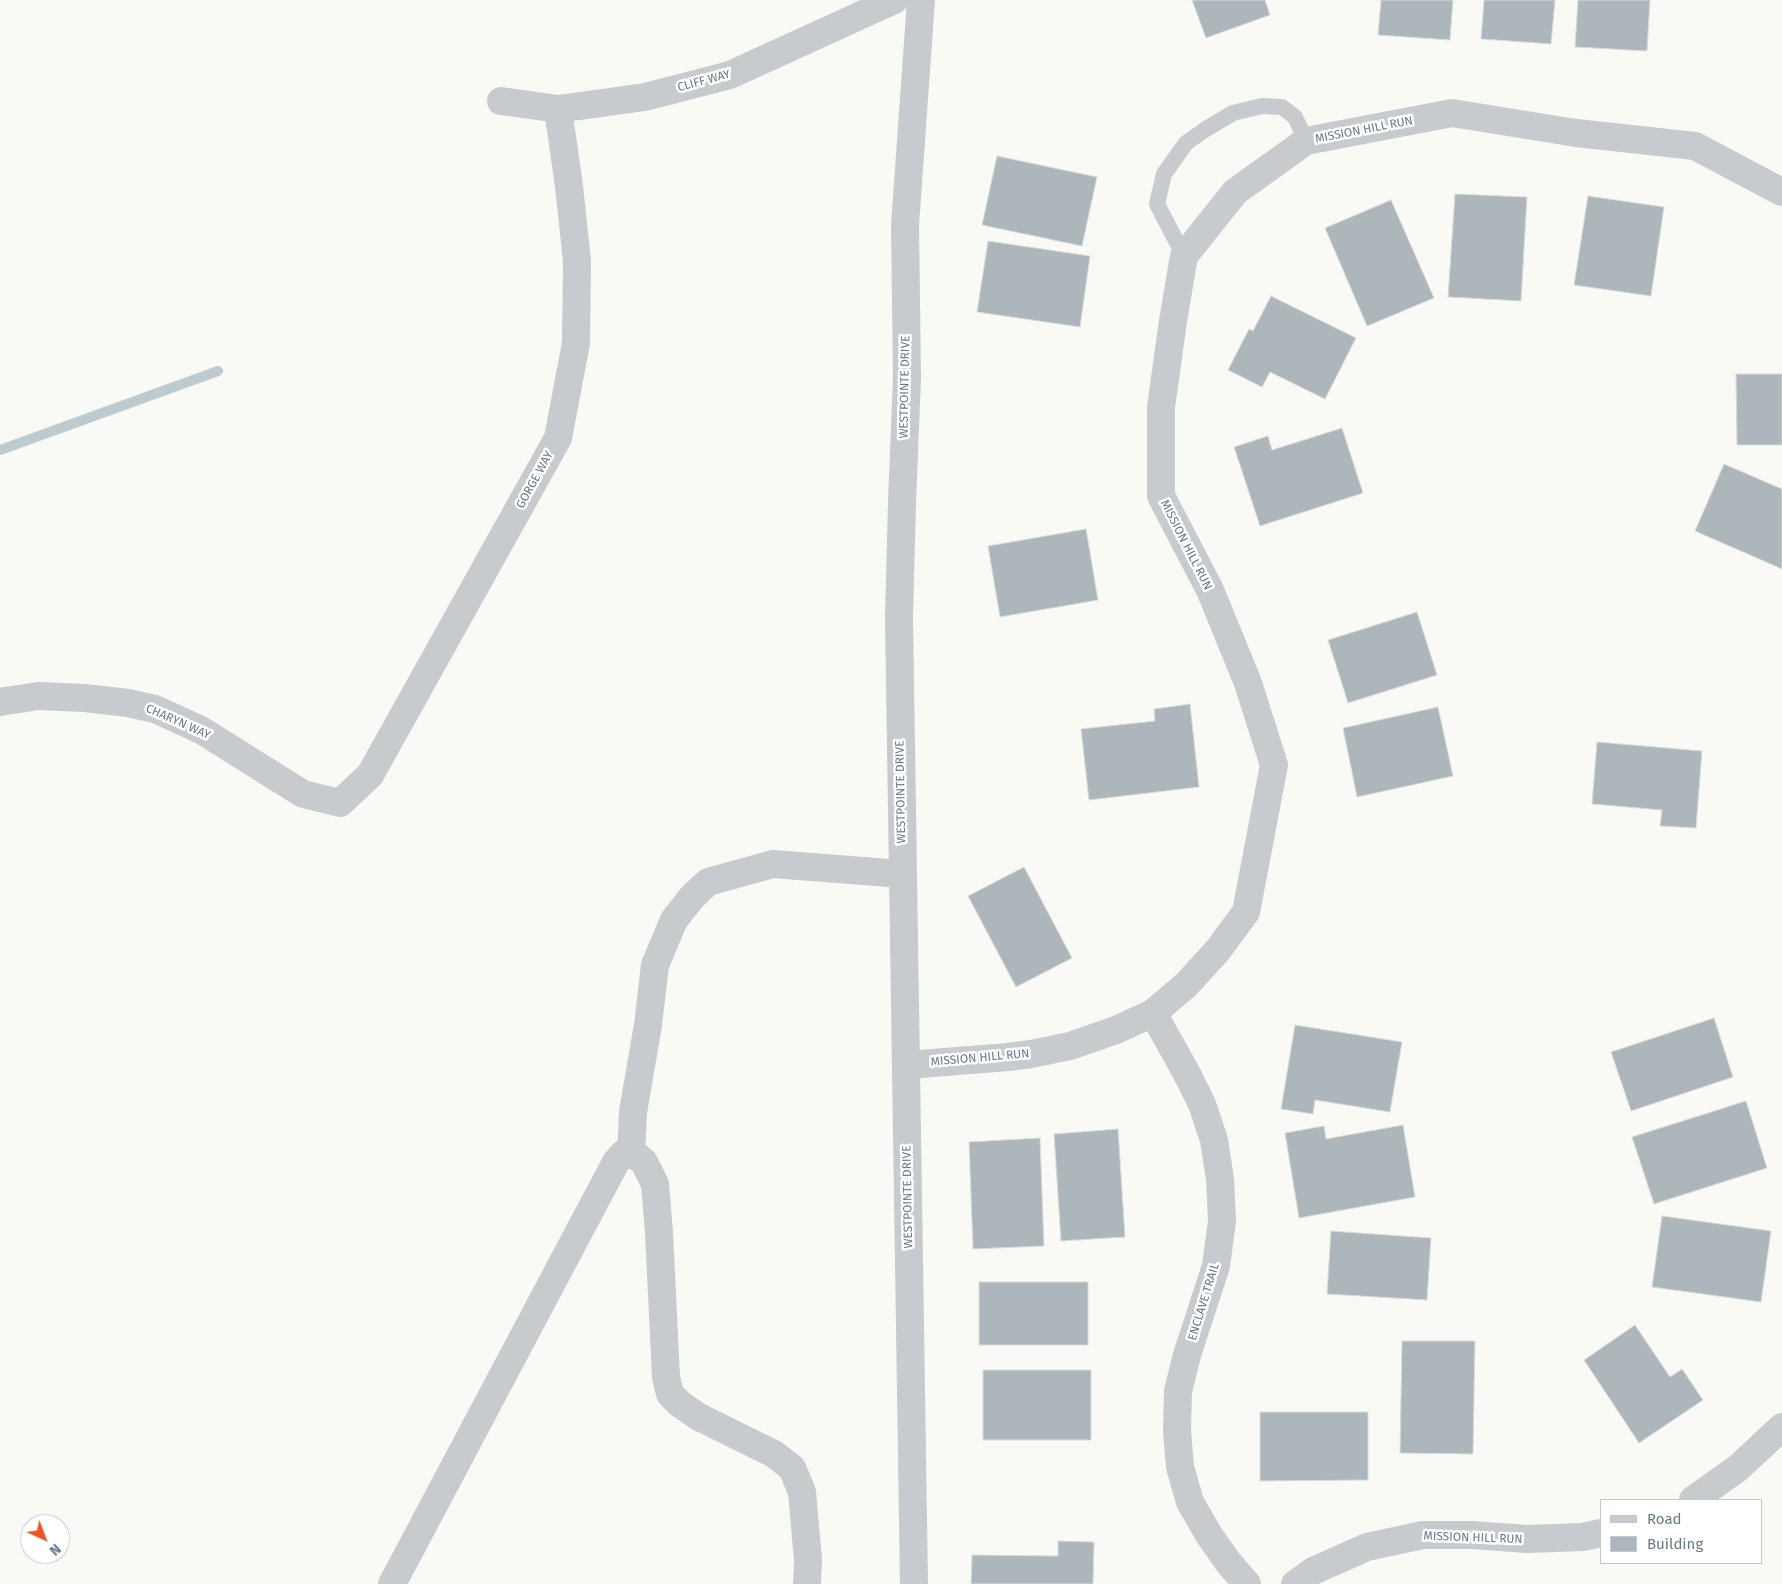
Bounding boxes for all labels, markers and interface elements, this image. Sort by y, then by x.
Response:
street label: CLIFF WAY [676,67,732,95]
street label: MISSION HILL RUN [1314,113,1414,147]
street label: WESTPOINTE DRIVE [897,335,913,439]
street label: GORGE WAY [513,449,557,511]
street label: MISSION HILL RUN [1157,498,1215,592]
street label: CHARYN WAY [143,701,213,743]
street label: WESTPOINTE DRIVE [893,740,909,844]
street label: MISSION HILL RUN [930,1047,1030,1069]
street label: WESTPOINTE DRIVE [900,1145,916,1249]
street label: ENCLAVE TRAIL [1185,1262,1223,1342]
legend [1600,1499,1762,1564]
text: Road [1647,1510,1682,1528]
north arrow [20,1514,70,1564]
street label: MISSION HILL RUN [1423,1529,1523,1547]
text: Building [1647,1535,1703,1553]
text: N [46,1540,64,1559]

